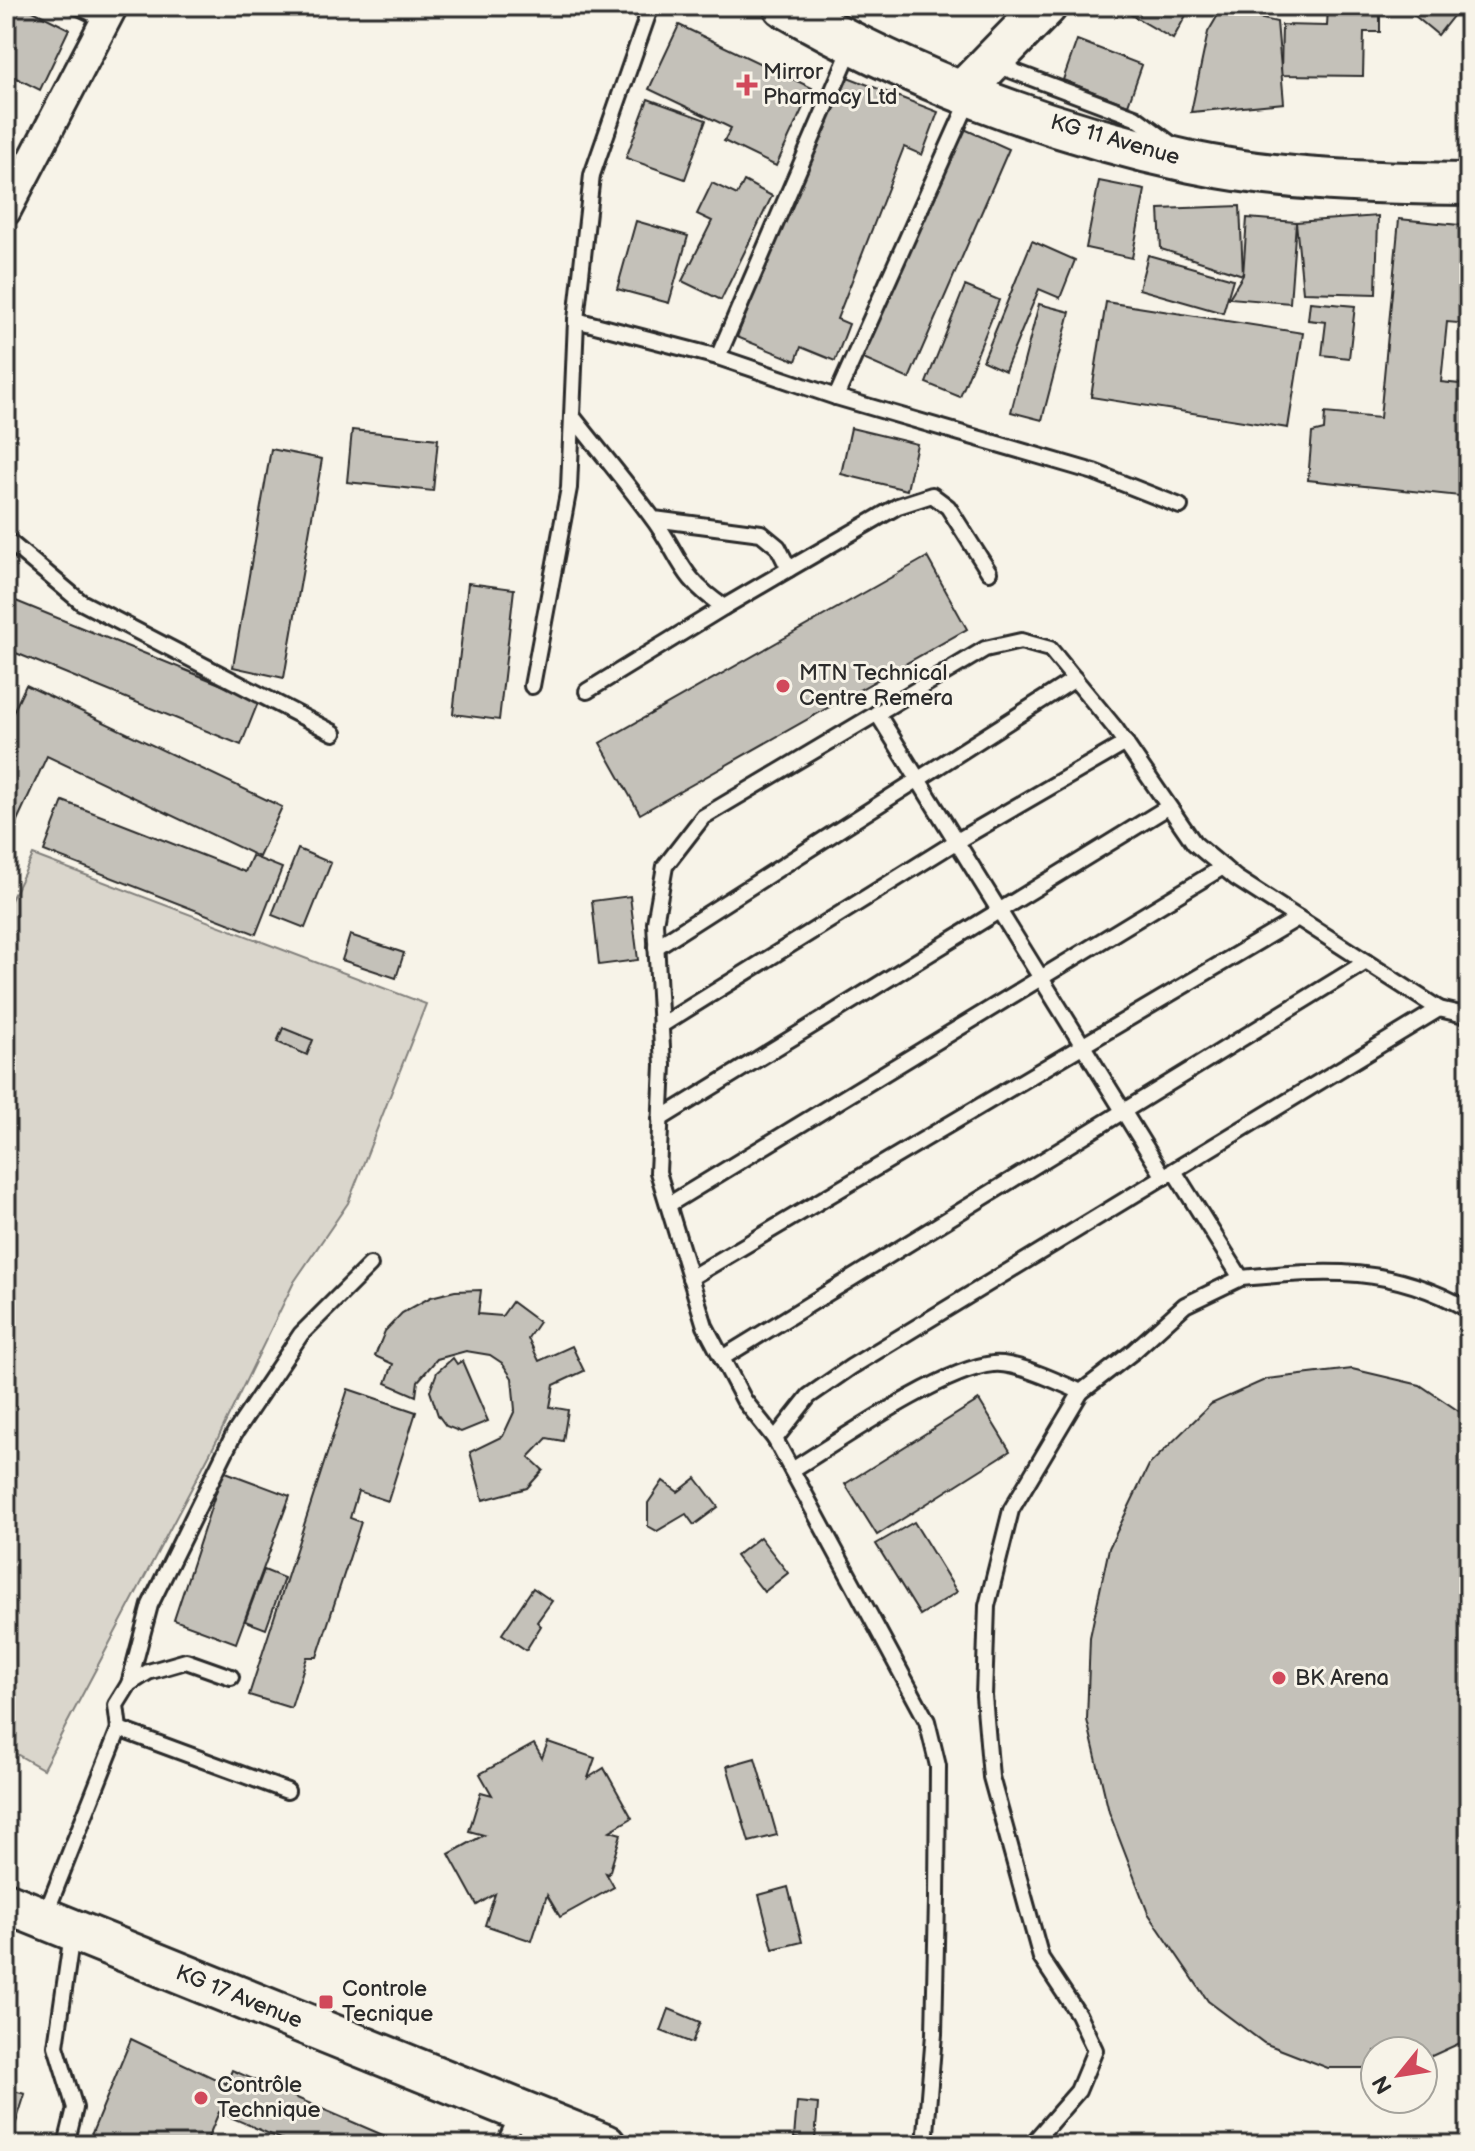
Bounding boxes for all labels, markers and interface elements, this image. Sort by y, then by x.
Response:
place label: Mirror Pharmacy Ltd [763,59,897,111]
marker: Mirror Pharmacy Ltd [738,76,756,94]
street label: KG 11 Avenue [1047,109,1183,171]
place label: MTN Technical Centre Remera [799,660,953,712]
marker: MTN Technical Centre Remera [774,677,792,695]
place label: BK Arena [1295,1665,1389,1692]
marker: BK Arena [1270,1669,1288,1687]
street label: KG 17 Avenue [172,1959,306,2035]
place label: Controle Tecnique [342,1976,433,2028]
marker: Controle Tecnique [317,1993,335,2011]
north arrow [1359,2035,1439,2115]
text: N [1367,2070,1399,2098]
place label: Contrôle Technique [217,2072,321,2124]
marker: Contrôle Technique [192,2089,210,2107]

